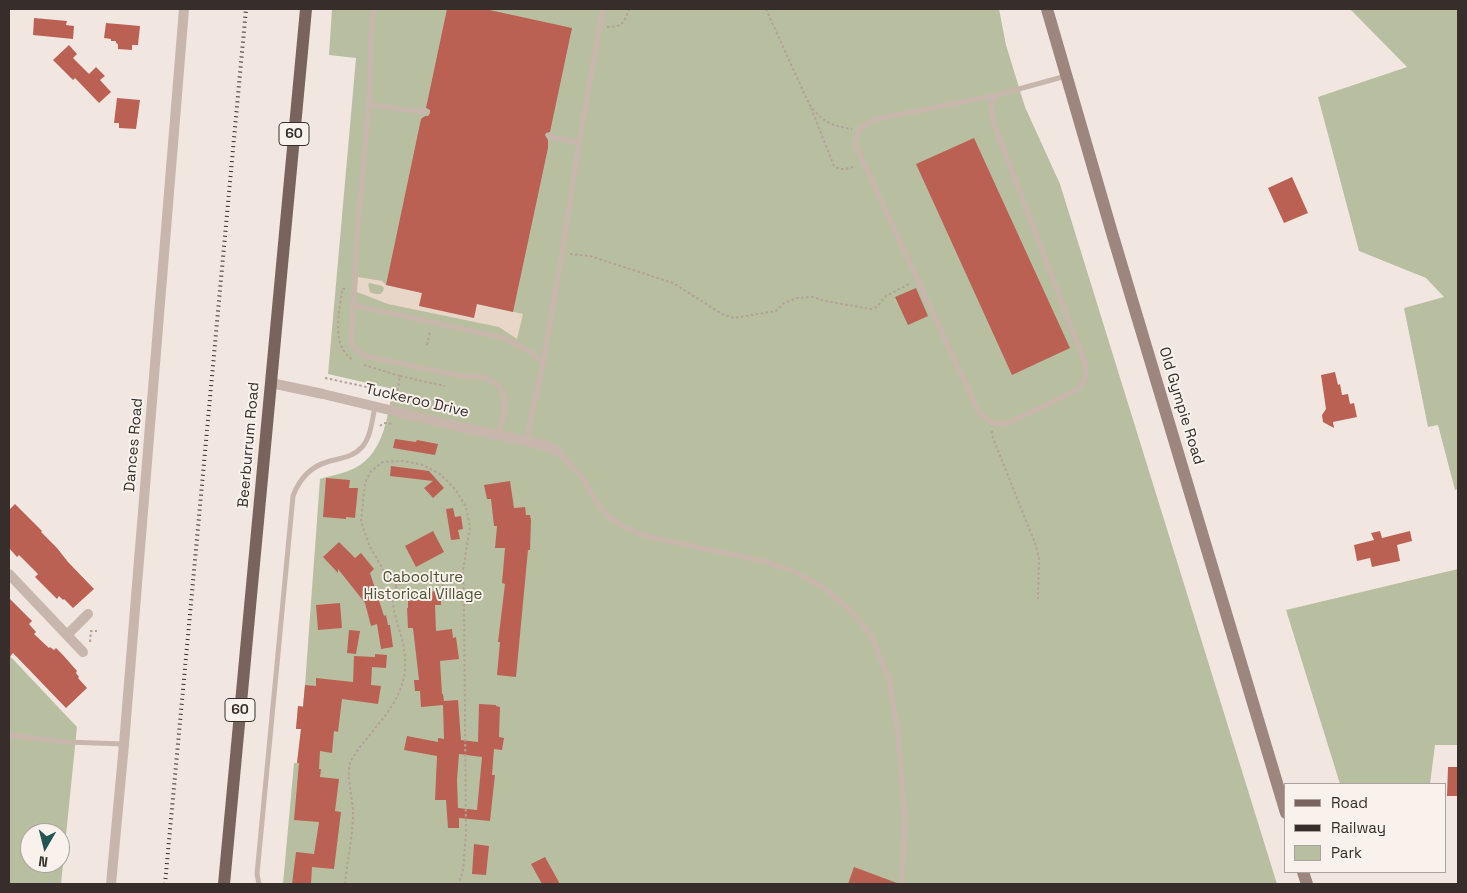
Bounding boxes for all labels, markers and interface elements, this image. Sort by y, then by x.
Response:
road number: 60 [279,122,309,146]
street label: Old Gympie Road [1155,345,1207,467]
street label: Tuckeroo Drive [363,380,471,422]
street label: Beerburrum Road [235,381,263,509]
street label: Dances Road [121,397,147,493]
park label: Caboolture Historical Village [364,569,482,604]
road number: 60 [225,698,255,722]
legend [1284,783,1447,873]
text: Road [1331,793,1368,812]
text: Railway [1331,818,1386,837]
north arrow [20,823,70,873]
text: Park [1331,843,1362,862]
text: N [37,852,49,871]

